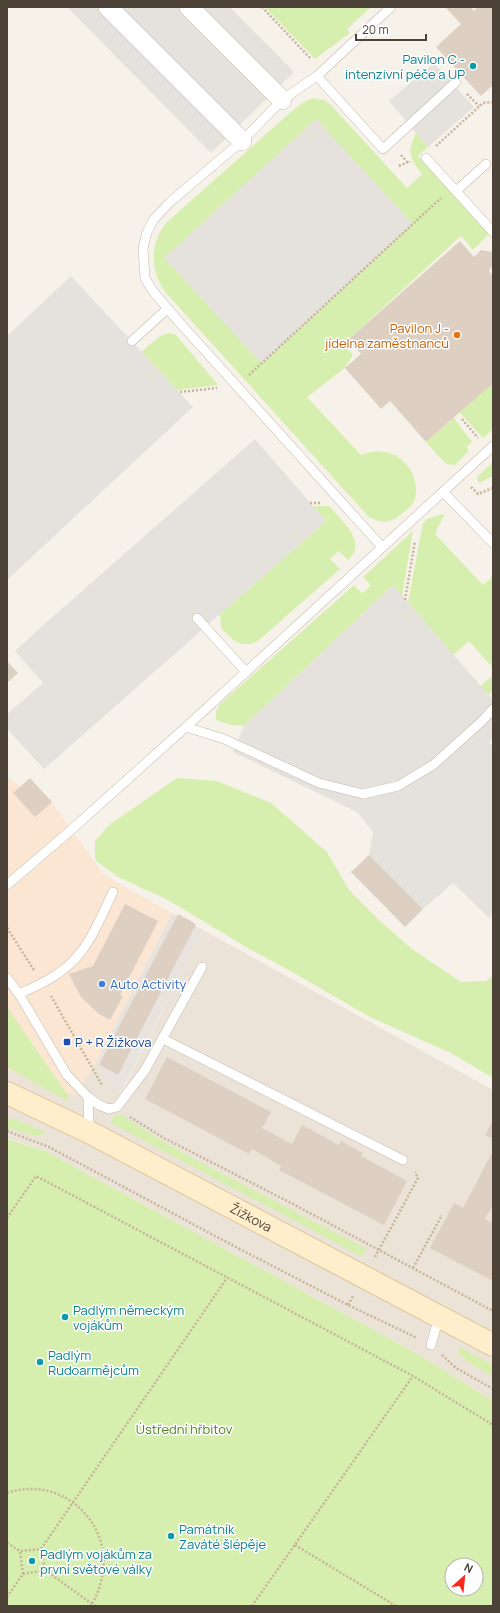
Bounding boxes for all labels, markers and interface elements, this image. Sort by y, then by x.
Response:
scale bar [356,16,426,42]
text: 20 m [362,21,389,38]
place label: Pavilon C - intenzivní péče a UP [345,50,465,83]
marker: Pavilon C - intenzivní péče a UP [468,61,478,71]
place label: Pavilon J - jídelna zaměstnanců [324,319,449,352]
marker: Pavilon J - jídelna zaměstnanců [452,330,462,340]
place label: Auto Activity [110,975,187,993]
marker: Auto Activity [97,979,107,989]
place label: P + R Žižkova [75,1033,151,1051]
marker: P + R Žižkova [62,1037,72,1047]
street label: Žižkova [227,1199,275,1236]
place label: Padlým německým vojákům [73,1301,184,1334]
marker: Padlým německým vojákům [60,1312,70,1322]
place label: Padlým Rudoarmějcům [48,1346,139,1379]
marker: Padlým Rudoarmějcům [35,1357,45,1367]
park label: Ústřední hřbitov [136,1420,233,1438]
place label: Památník Zaváté šlépěje [179,1520,267,1553]
marker: Památník Zaváté šlépěje [166,1531,176,1541]
place label: Padlým vojákům za první světové války [40,1545,152,1578]
marker: Padlým vojákům za první světové války [27,1556,37,1566]
north arrow [444,1557,484,1597]
text: N [462,1559,476,1576]

